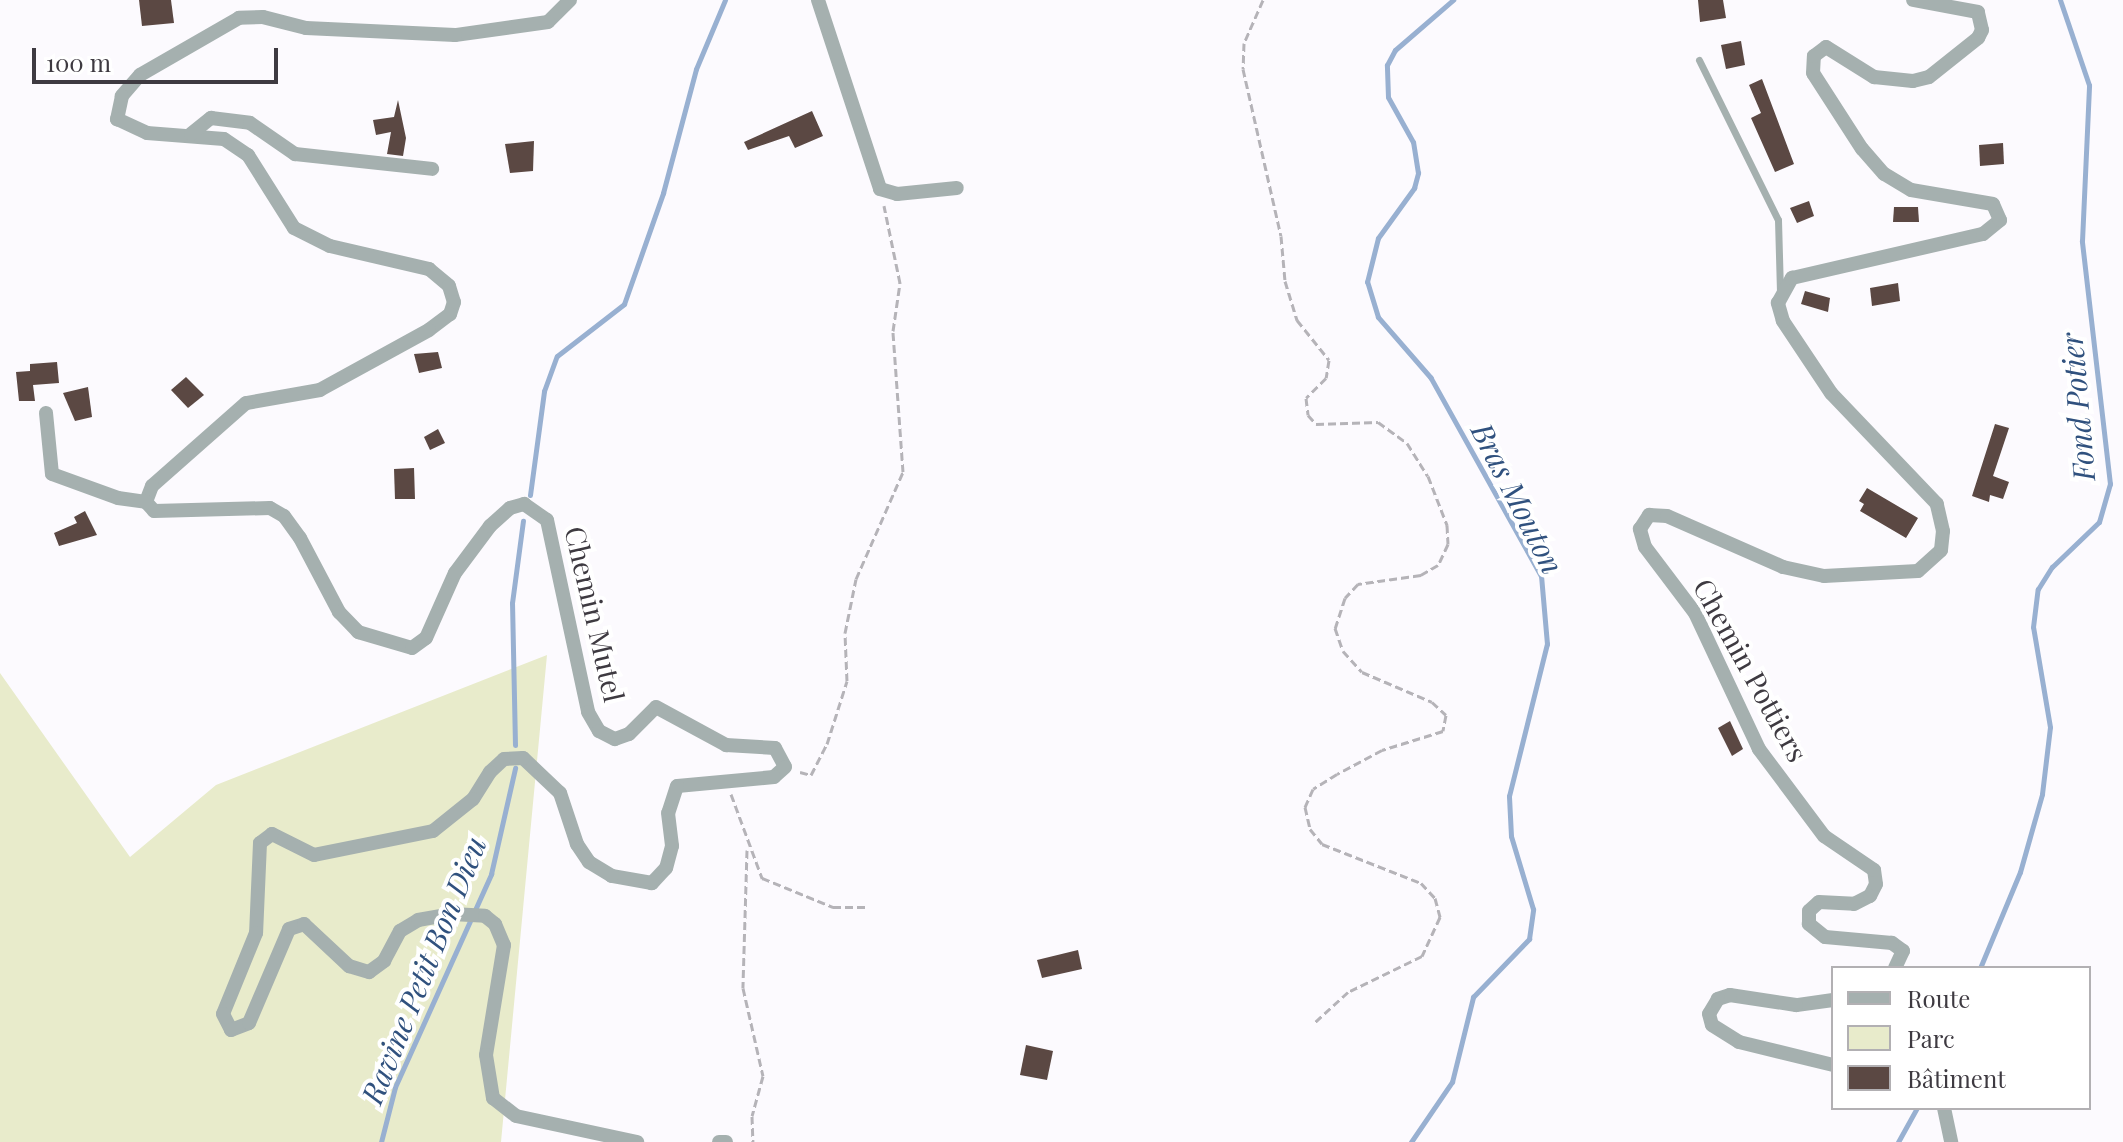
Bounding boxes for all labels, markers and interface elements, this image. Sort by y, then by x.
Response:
scale bar [36,32,282,82]
text: 100 m [46,46,111,78]
water label: Fond Potier [2053,332,2101,482]
water label: Bras Mouton [1465,416,1571,580]
street label: Chemin Mutel [558,523,632,705]
street label: Chemin Pottiers [1687,573,1815,767]
water label: Ravine Petit Bon Dieu [353,831,493,1109]
legend [1831,966,2091,1110]
text: Route [1907,982,1970,1014]
text: Parc [1907,1022,1955,1054]
text: Bâtiment [1907,1062,2006,1094]

